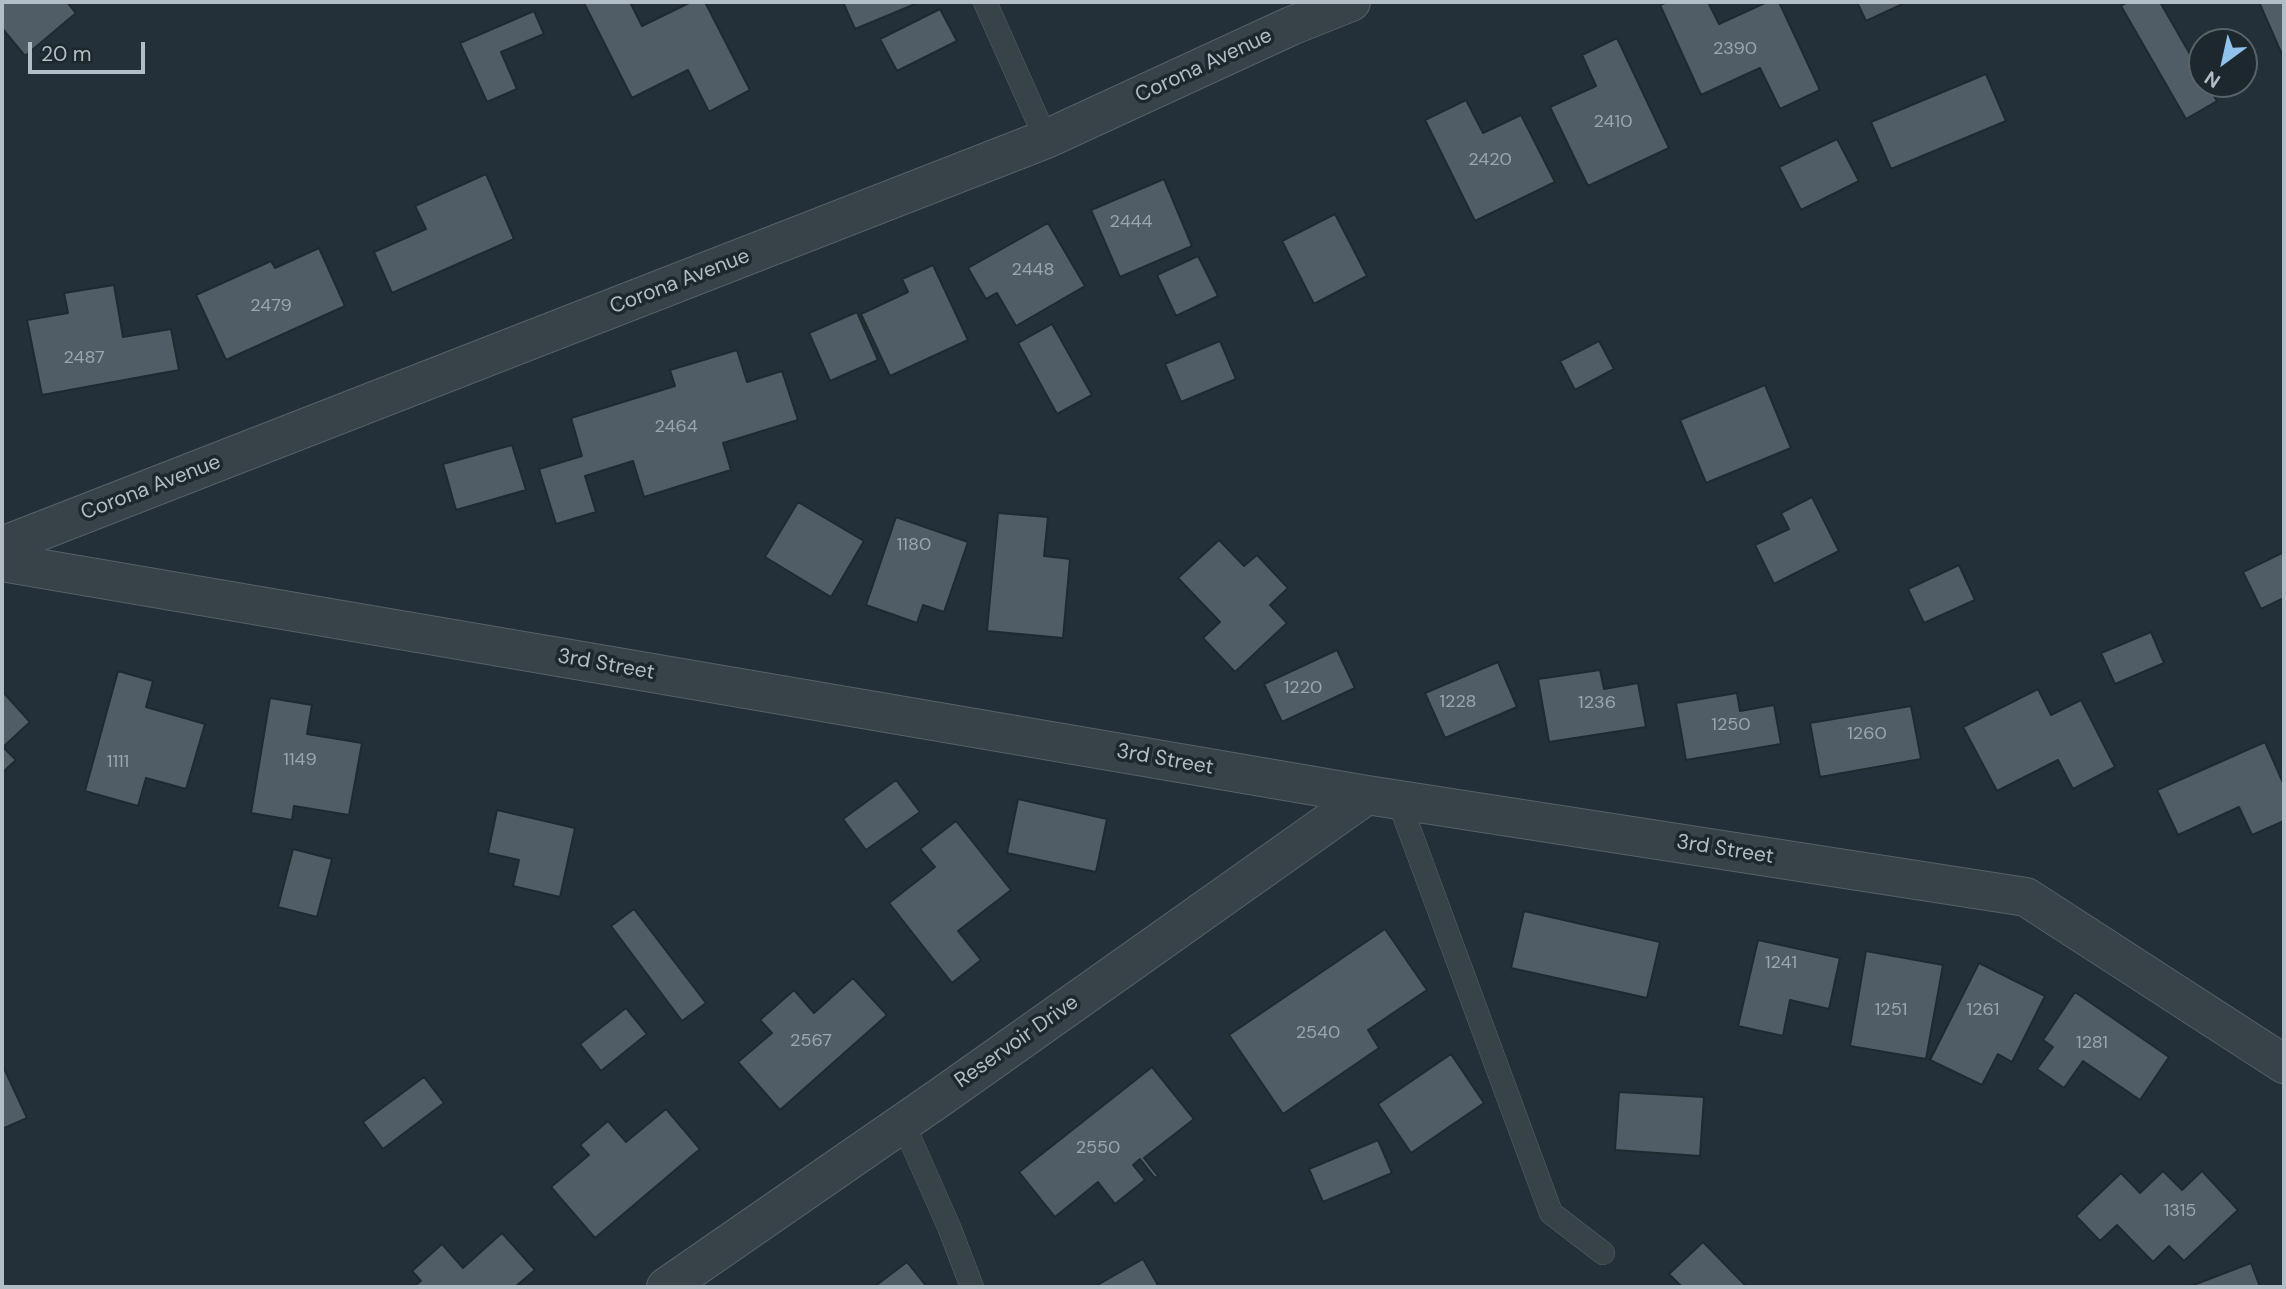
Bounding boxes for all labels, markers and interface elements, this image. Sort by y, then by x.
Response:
street label: Corona Avenue [1132,23,1276,109]
scale bar [32,28,149,72]
north arrow [2188,28,2258,98]
house number: 2390 [1713,38,1757,60]
text: 20 m [41,40,92,68]
text: N [2200,65,2225,94]
house number: 2410 [1594,111,1632,133]
house number: 2420 [1468,149,1512,171]
house number: 2444 [1110,211,1152,233]
street label: Corona Avenue [607,244,753,320]
house number: 2448 [1012,259,1054,281]
house number: 2479 [250,295,292,317]
house number: 2487 [63,347,105,369]
house number: 2464 [654,416,698,438]
street label: Corona Avenue [78,450,224,526]
house number: 1180 [897,534,931,556]
street label: 3rd Street [556,644,656,686]
house number: 1220 [1284,677,1322,699]
house number: 1228 [1440,691,1476,713]
house number: 1236 [1578,692,1616,714]
house number: 1250 [1711,714,1751,736]
house number: 1260 [1847,723,1887,745]
street label: 3rd Street [1115,739,1215,781]
house number: 1149 [283,749,317,771]
house number: 1111 [107,751,129,773]
street label: 3rd Street [1675,830,1775,870]
house number: 1241 [1765,952,1797,974]
street label: Reservoir Drive [950,990,1084,1094]
house number: 1251 [1875,999,1907,1021]
house number: 1261 [1967,999,1999,1021]
house number: 2540 [1296,1022,1340,1044]
house number: 2567 [790,1030,832,1052]
house number: 1281 [2076,1032,2108,1054]
house number: 2550 [1076,1137,1120,1159]
house number: 1315 [2164,1200,2196,1222]

